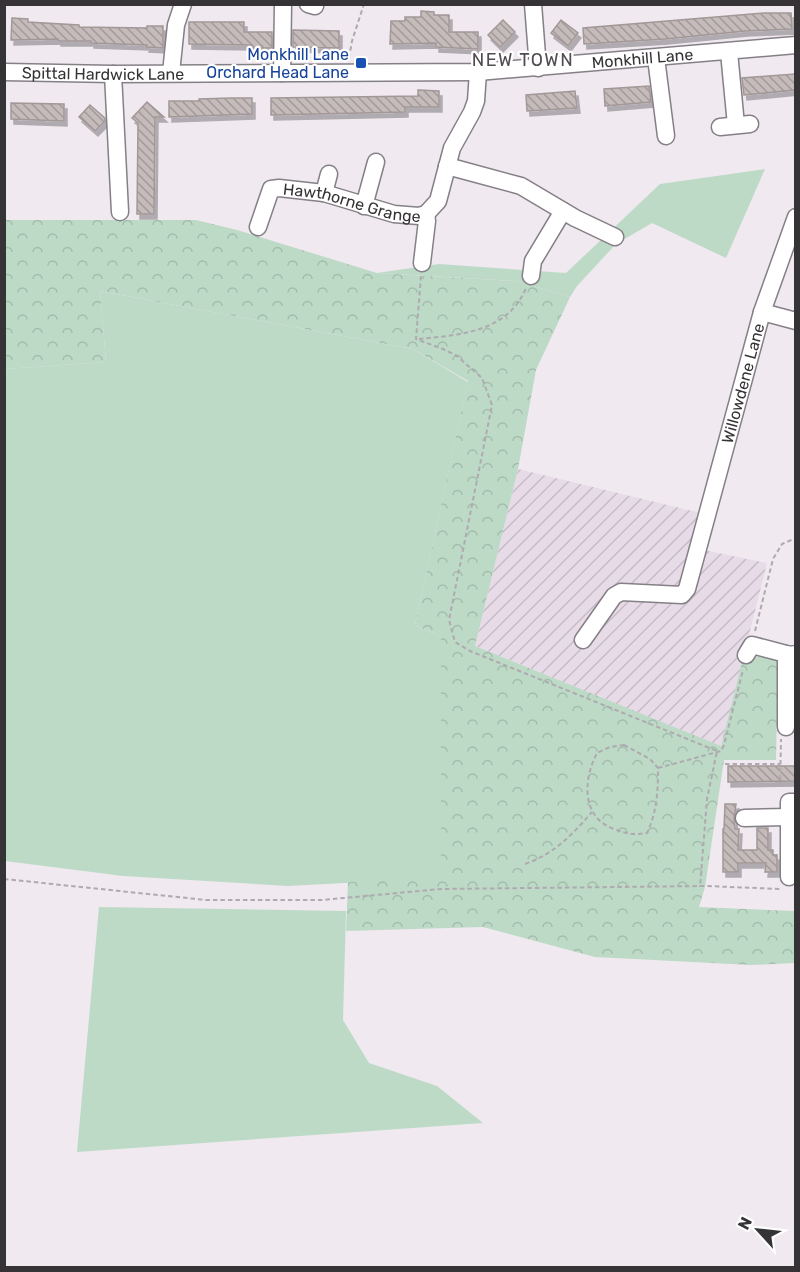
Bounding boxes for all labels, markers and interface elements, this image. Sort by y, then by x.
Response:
place label: Monkhill Lane Orchard Head Lane [206,45,349,82]
street label: Monkhill Lane [591,45,694,72]
district label: NEW TOWN [472,49,574,71]
marker: Monkhill Lane Orchard Head Lane [354,56,368,70]
street label: Spittal Hardwick Lane [22,63,184,84]
street label: Hawthorne Grange [282,180,422,226]
street label: Willowdene Lane [718,321,769,445]
north arrow [728,1200,788,1260]
text: N [734,1214,756,1233]

